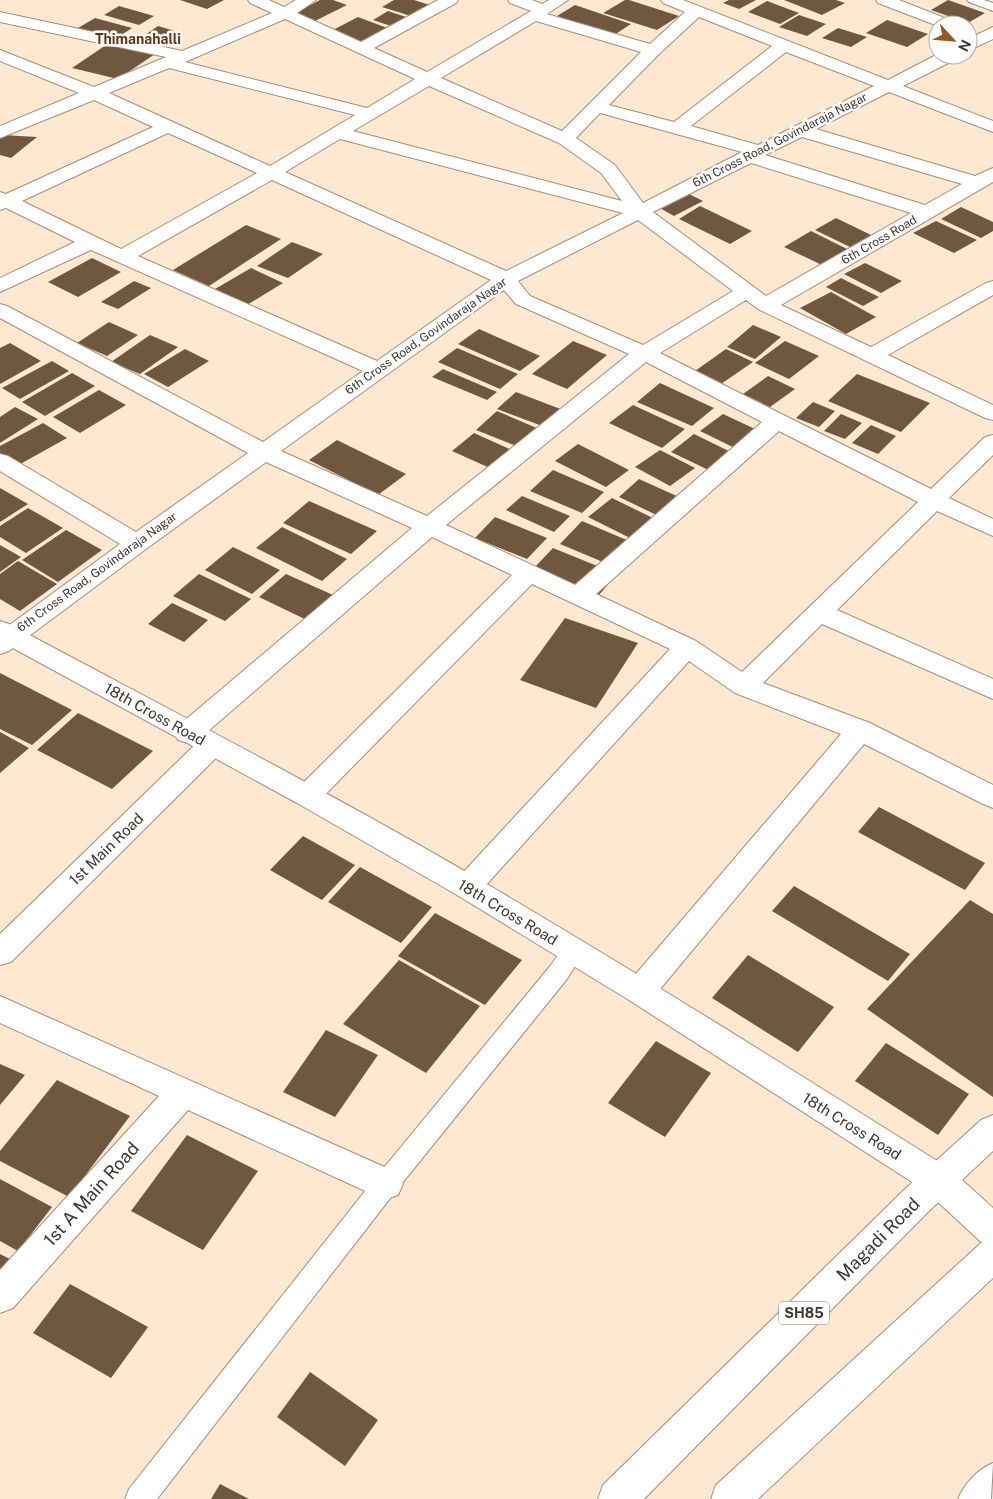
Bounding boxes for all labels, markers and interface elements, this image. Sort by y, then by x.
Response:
north arrow [928,15,978,65]
district label: Thimanahalli [95,31,181,47]
text: N [955,37,974,54]
street label: 6th Cross Road, Govindaraja Nagar [690,90,870,190]
street label: 6th Cross Road [839,213,919,267]
street label: 6th Cross Road, Govindaraja Nagar [342,274,510,397]
street label: 6th Cross Road, Govindaraja Nagar [14,509,180,635]
street label: 18th Cross Road [102,679,208,749]
street label: 1st Main Road [66,809,146,889]
street label: 18th Cross Road [455,876,561,948]
street label: 18th Cross Road [800,1089,904,1163]
street label: 1st A Main Road [39,1138,143,1250]
street label: Magadi Road [832,1193,924,1285]
road number: SH85 [779,1302,829,1325]

